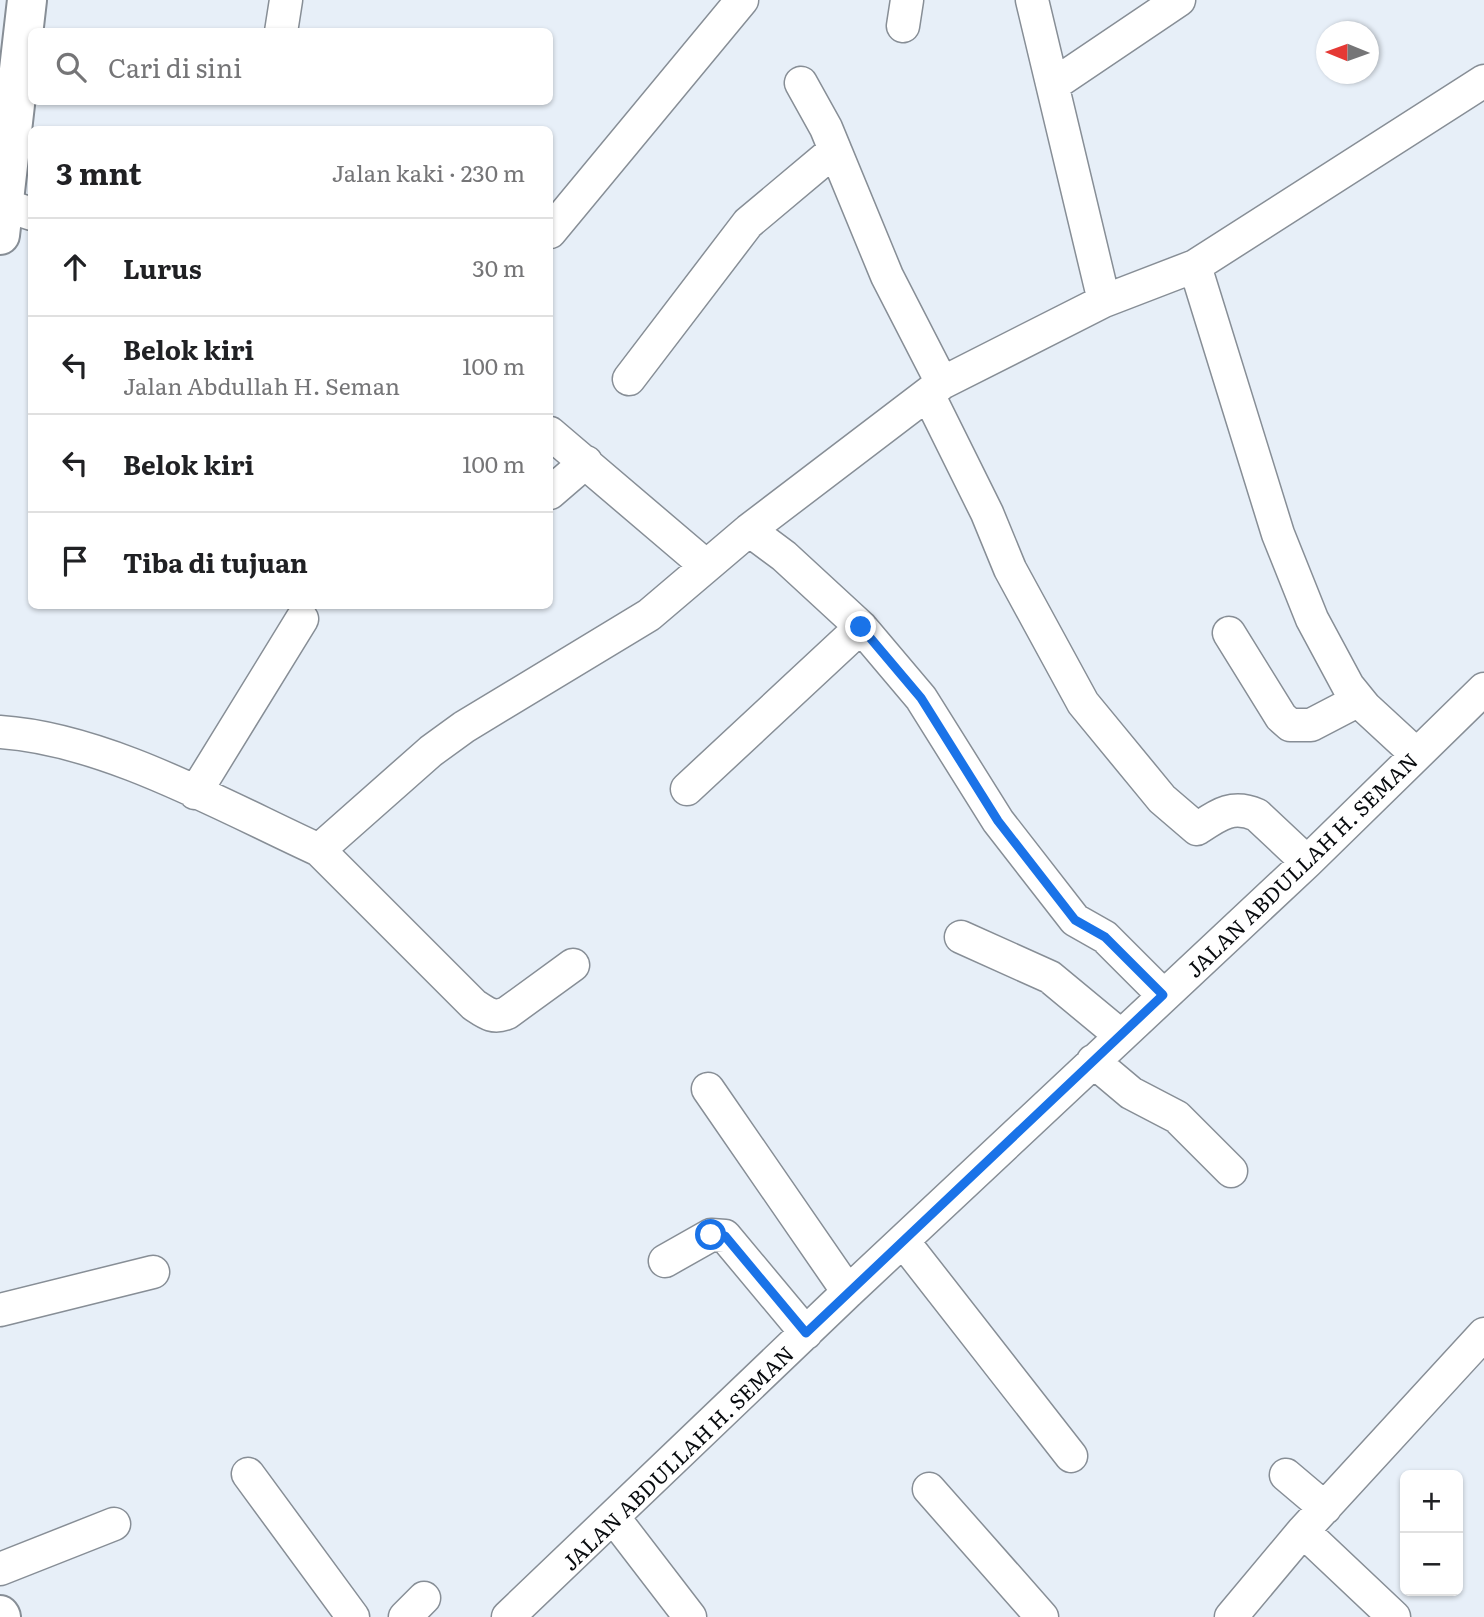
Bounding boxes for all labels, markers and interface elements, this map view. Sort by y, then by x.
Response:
north arrow [1316,21,1379,84]
search box [28,28,553,105]
text: Cari di sini [108,47,242,86]
icon: search [52,48,90,86]
text: 3 mnt [56,150,142,194]
text: Jalan kaki · 230 m [332,155,525,189]
icon: ahead [56,248,94,286]
text: Lurus [123,248,202,287]
text: 30 m [472,250,525,284]
text: Belok kiri [123,329,254,368]
icon: left [56,346,94,384]
text: 100 m [462,348,525,382]
text: Jalan Abdullah H. Seman [123,368,400,402]
icon: left [56,444,94,482]
text: Belok kiri [123,444,254,483]
text: 100 m [462,446,525,480]
icon: arrive [56,542,94,580]
text: Tiba di tujuan [123,542,308,581]
route end [845,611,876,642]
street label: JALAN ABDULLAH H. SEMAN [1178,745,1424,983]
route start [695,1219,726,1250]
street label: JALAN ABDULLAH H. SEMAN [554,1338,800,1576]
map controls [1400,1470,1463,1596]
button: + [1400,1470,1463,1533]
button: − [1400,1533,1463,1596]

